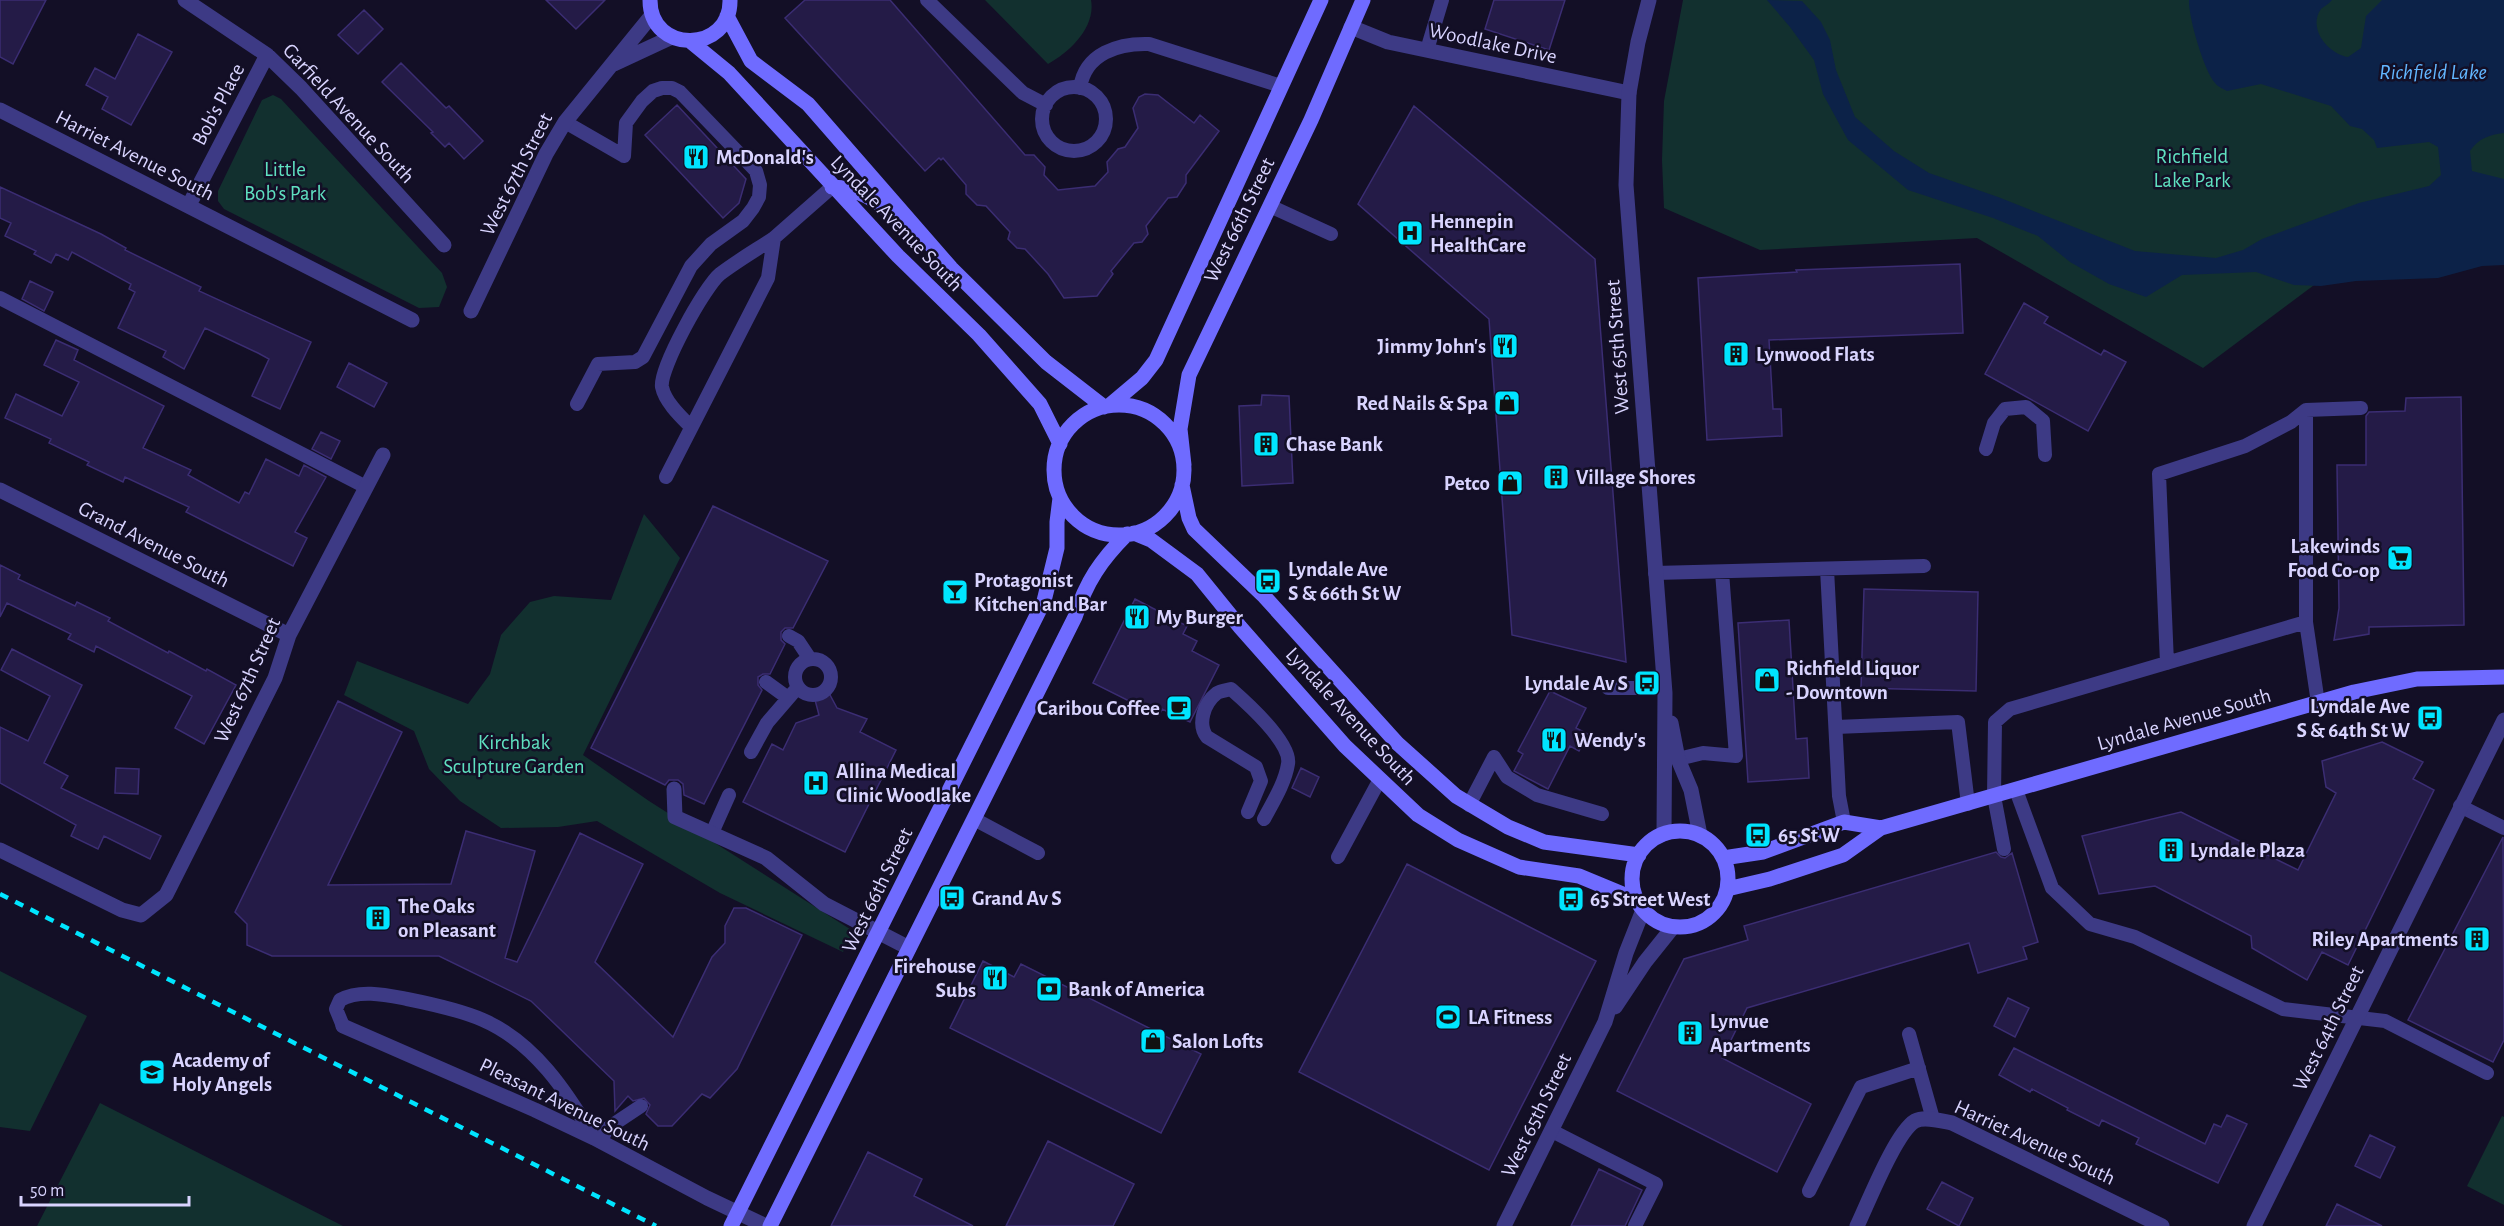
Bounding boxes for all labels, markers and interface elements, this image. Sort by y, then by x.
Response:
street label: Woodlake Drive [1427,20,1559,67]
street label: Garfield Avenue South [279,40,418,187]
street label: Bob's Place [188,60,249,149]
water label: Richfield Lake [2379,61,2487,83]
street label: Harriet Avenue South [52,106,217,204]
street label: West 67th Street [477,109,556,239]
restaurant icon: McDonald's [681,142,711,172]
park label: Richfield Lake Park [2153,146,2231,191]
place label: McDonald's [716,147,814,168]
street label: Lyndale Avenue South [827,151,967,295]
street label: West 66th Street [1200,154,1279,286]
park label: Little Bob's Park [244,159,326,204]
place label: Hennepin HealthCare [1430,211,1526,256]
hospital icon: Hennepin HealthCare [1395,218,1425,248]
street label: West 65th Street [1602,279,1633,415]
restaurant icon: Jimmy John's [1490,331,1520,361]
place label: Jimmy John's [1377,336,1486,357]
building icon: Lynwood Flats [1721,339,1751,369]
place label: Lynwood Flats [1756,344,1875,365]
shop icon: Red Nails & Spa [1492,388,1522,418]
place label: Red Nails & Spa [1356,393,1488,414]
building icon: Chase Bank [1251,429,1281,459]
place label: Chase Bank [1286,434,1384,455]
building icon: Village Shores [1541,462,1571,492]
place label: Village Shores [1576,467,1696,488]
shop icon: Petco [1495,468,1525,498]
place label: Petco [1444,473,1490,494]
street label: Grand Avenue South [75,497,233,592]
place label: Lakewinds Food Co-op [2287,536,2380,581]
supermarket icon: Lakewinds Food Co-op [2385,543,2415,573]
place label: Lyndale Ave S & 66th St W [1288,559,1401,604]
bus stop icon: Lyndale Ave S & 66th St W [1253,566,1283,596]
place label: Protagonist Kitchen and Bar [974,570,1108,615]
bar icon: Protagonist Kitchen and Bar [940,577,970,607]
restaurant icon: My Burger [1122,602,1152,632]
place label: My Burger [1156,607,1243,628]
street label: West 67th Street [210,614,285,746]
street label: Lyndale Avenue South [1282,643,1420,789]
place label: Richfield Liquor - Downtown [1786,658,1920,703]
shop icon: Richfield Liquor - Downtown [1752,665,1782,695]
bus stop icon: Lyndale Av S [1632,668,1662,698]
place label: Lyndale Av S [1524,673,1628,694]
street label: Lyndale Avenue South [2095,685,2273,754]
cafe icon: Caribou Coffee [1164,693,1194,723]
place label: Lyndale Ave S & 64th St W [2296,696,2410,741]
place label: Caribou Coffee [1037,698,1160,719]
bus stop icon: Lyndale Ave S & 64th St W [2415,703,2445,733]
restaurant icon: Wendy's [1539,725,1569,755]
place label: Wendy's [1574,730,1646,751]
park label: Kirchbak Sculpture Garden [443,732,585,777]
place label: Allina Medical Clinic Woodlake [836,761,971,806]
hospital icon: Allina Medical Clinic Woodlake [801,768,831,798]
bus stop icon: 65 St W [1743,820,1773,850]
street label: West 66th Street [838,824,917,956]
place label: 65 St W [1778,825,1840,846]
building icon: Lyndale Plaza [2156,835,2186,865]
place label: Lyndale Plaza [2190,840,2305,861]
bus stop icon: Grand Av S [937,883,967,913]
bus stop icon: 65 Street West [1556,884,1586,914]
place label: Grand Av S [972,888,1062,909]
place label: 65 Street West [1590,889,1710,910]
place label: The Oaks on Pleasant [398,896,496,941]
building icon: The Oaks on Pleasant [363,903,393,933]
building icon: Riley Apartments [2462,924,2492,954]
place label: Riley Apartments [2311,929,2458,950]
place label: Firehouse Subs [893,956,976,1001]
street label: West 64th Street [2289,962,2368,1094]
restaurant icon: Firehouse Subs [980,963,1010,993]
bank icon: Bank of America [1034,974,1064,1004]
place label: Bank of America [1068,979,1205,1000]
sports icon: LA Fitness [1433,1002,1463,1032]
place label: LA Fitness [1468,1007,1552,1028]
place label: Lynvue Apartments [1710,1011,1811,1056]
building icon: Lynvue Apartments [1675,1018,1705,1048]
shop icon: Salon Lofts [1138,1026,1168,1056]
place label: Salon Lofts [1172,1031,1263,1052]
place label: Academy of Holy Angels [172,1050,272,1095]
street label: West 65th Street [1498,1050,1576,1180]
street label: Pleasant Avenue South [476,1054,653,1155]
school or university icon: Academy of Holy Angels [137,1057,167,1087]
street label: Harriet Avenue South [1951,1096,2118,1189]
scale bar [21,1169,189,1207]
text: 50 m [30,1182,64,1200]

